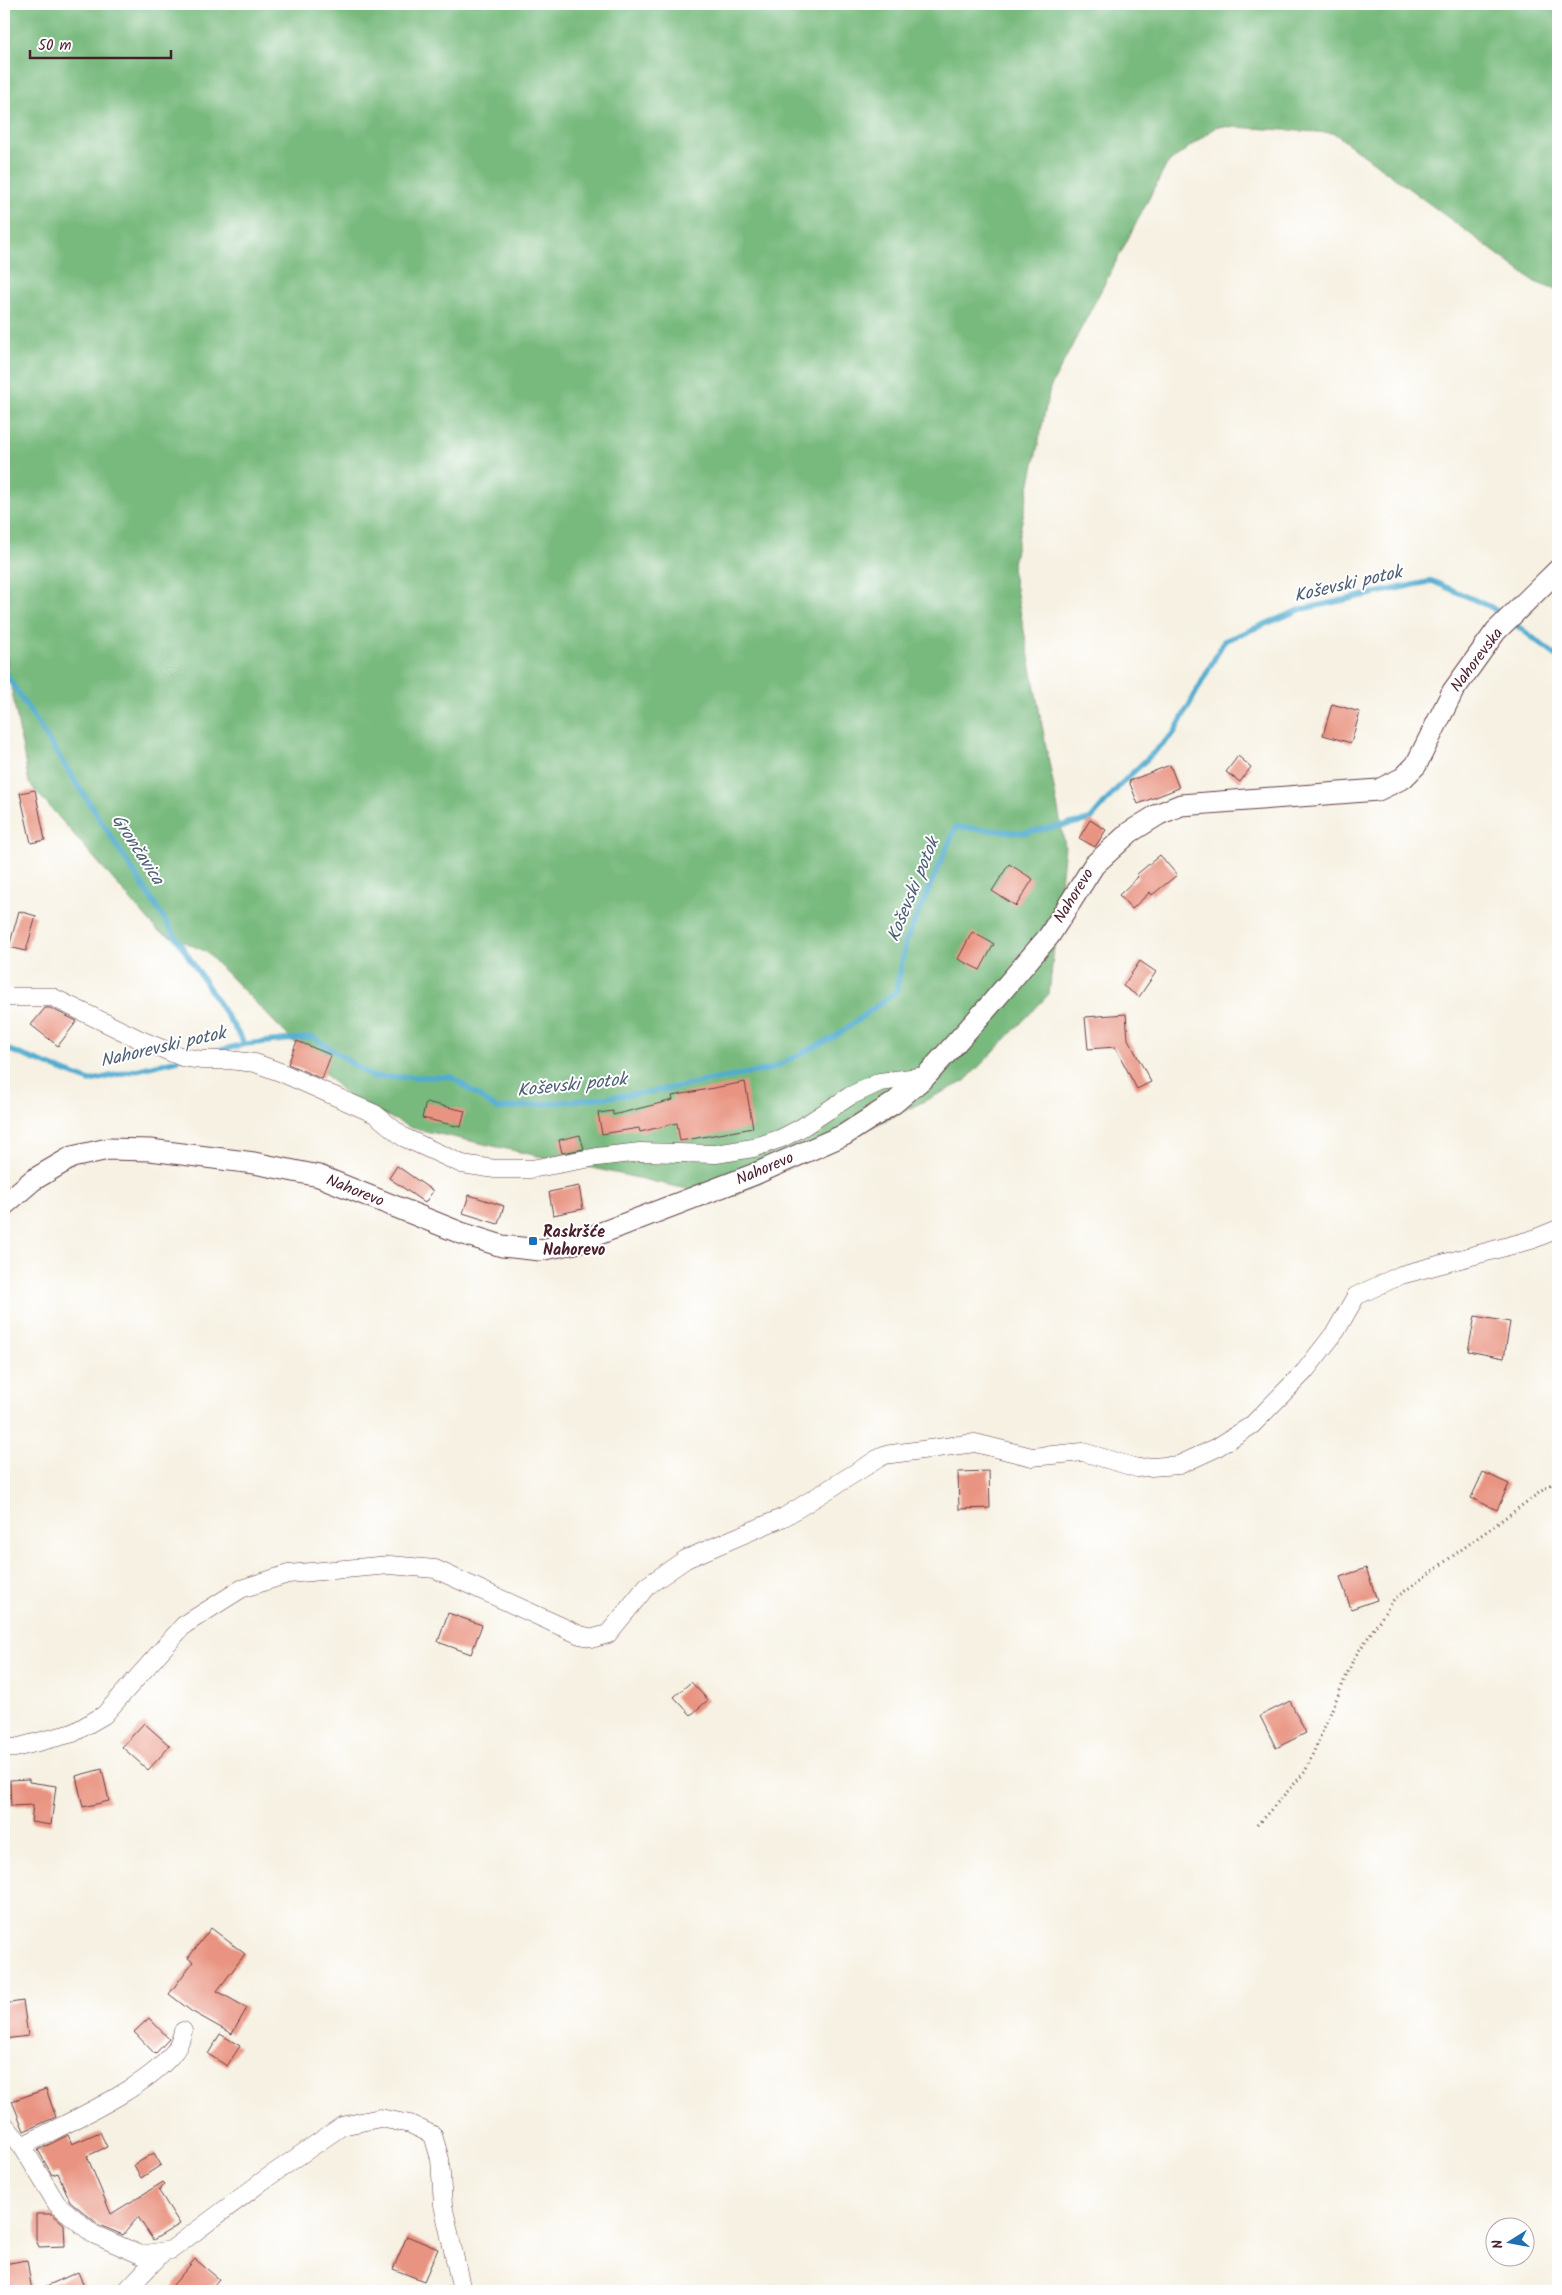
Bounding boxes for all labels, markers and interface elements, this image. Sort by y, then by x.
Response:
scale bar [30,28,171,60]
text: 50 m [38,34,72,58]
water label: Koševski potok [1291,558,1407,612]
street label: Nahorevska [1444,622,1510,698]
water label: Grončavica [103,809,172,893]
water label: Koševski potok [880,831,949,946]
street label: Nahorevo [1047,864,1101,928]
water label: Nahorevski potok [97,1019,231,1077]
water label: Koševski potok [516,1066,631,1106]
street label: Nahorevo [732,1146,798,1192]
street label: Nahorevo [322,1168,388,1214]
place label: Raskršće Nahorevo [543,1220,605,1263]
marker: Raskršće Nahorevo [527,1235,539,1247]
north arrow [1484,2218,1534,2268]
text: N [1487,2238,1510,2251]

